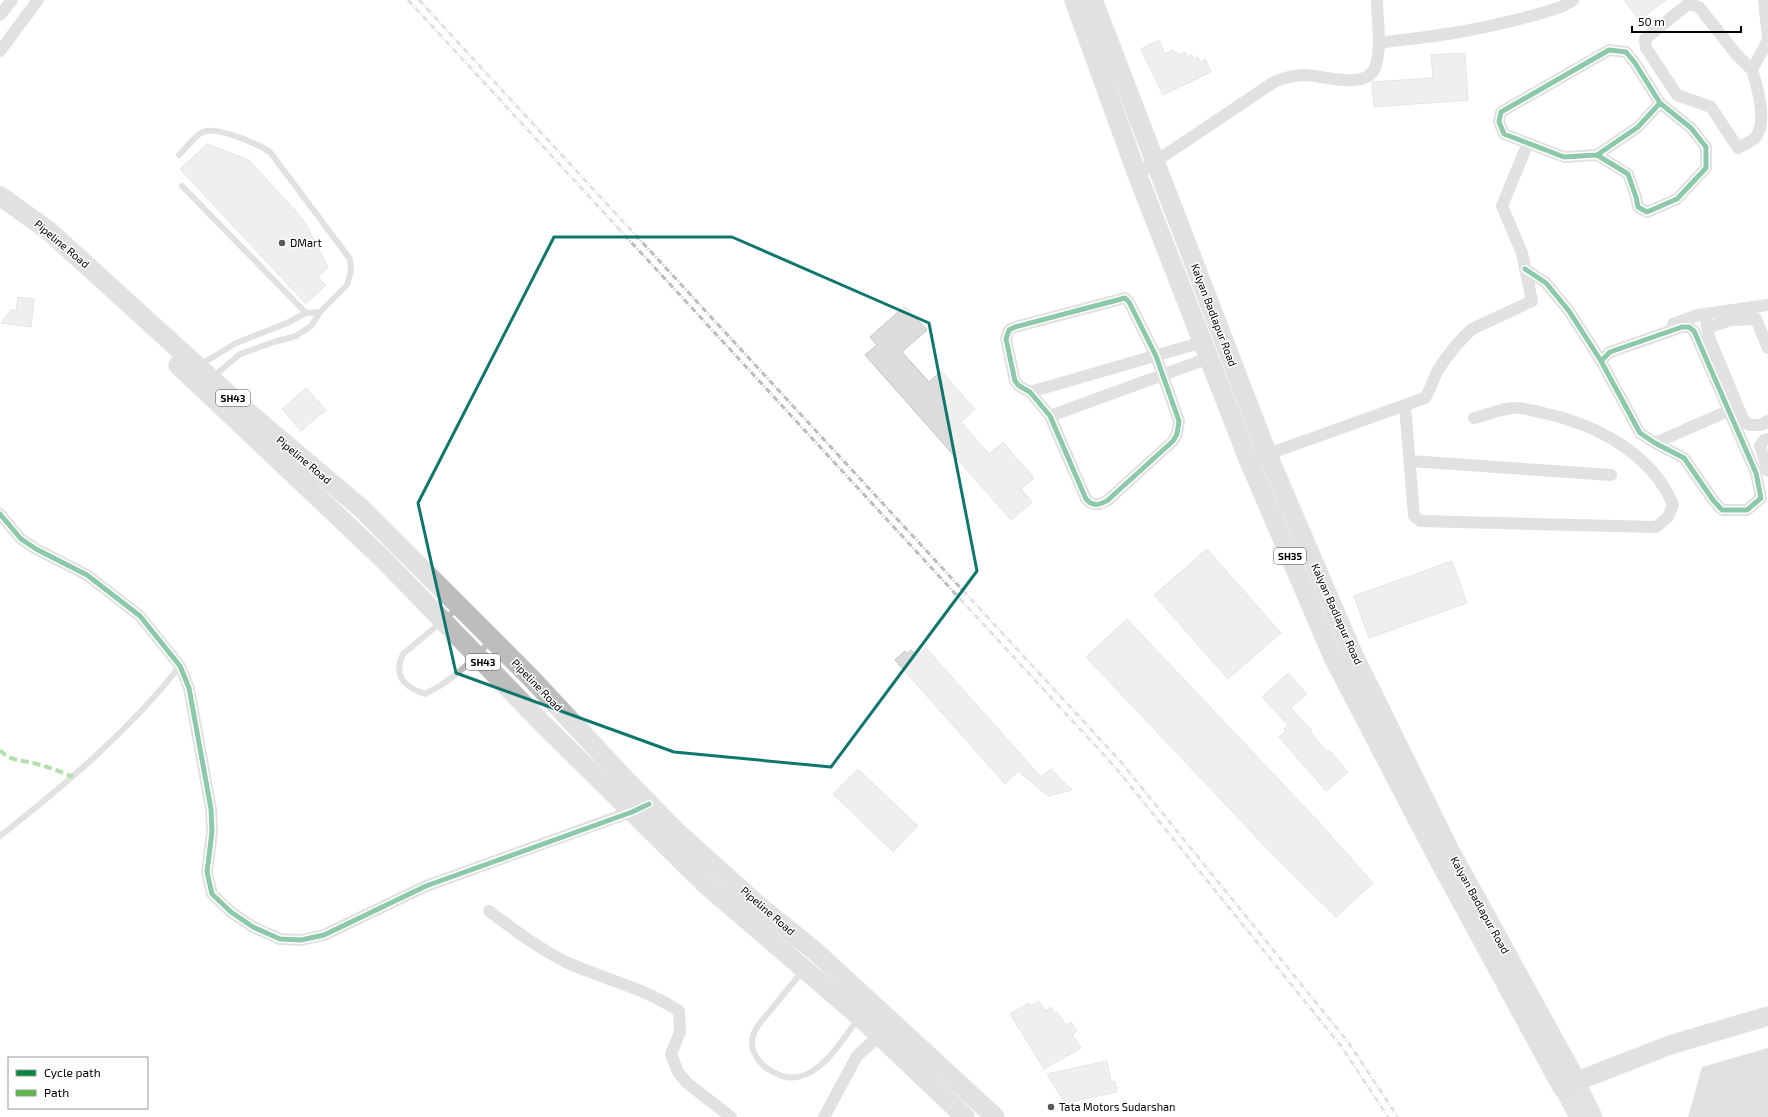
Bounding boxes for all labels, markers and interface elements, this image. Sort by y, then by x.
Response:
scale bar [1632,8,1741,34]
text: 50 m [1638,14,1665,28]
street label: Pipeline Road [32,217,92,270]
place label: DMart [290,236,322,249]
marker: DMart [277,238,287,248]
street label: Kalyan Badlapur Road [1189,261,1240,368]
road number: SH43 [216,390,250,406]
street label: Pipeline Road [274,433,334,486]
road number: SH35 [1274,548,1306,564]
street label: Kalyan Badlapur Road [1309,561,1366,666]
road number: SH43 [466,654,500,670]
street label: Pipeline Road [509,656,566,713]
street label: Kalyan Badlapur Road [1448,854,1513,956]
street label: Pipeline Road [739,884,798,938]
legend [8,1057,148,1109]
text: Cycle path [44,1065,101,1079]
text: Path [44,1085,69,1099]
place label: Tata Motors Sudarshan [1059,1100,1175,1113]
marker: Tata Motors Sudarshan [1046,1102,1056,1112]

